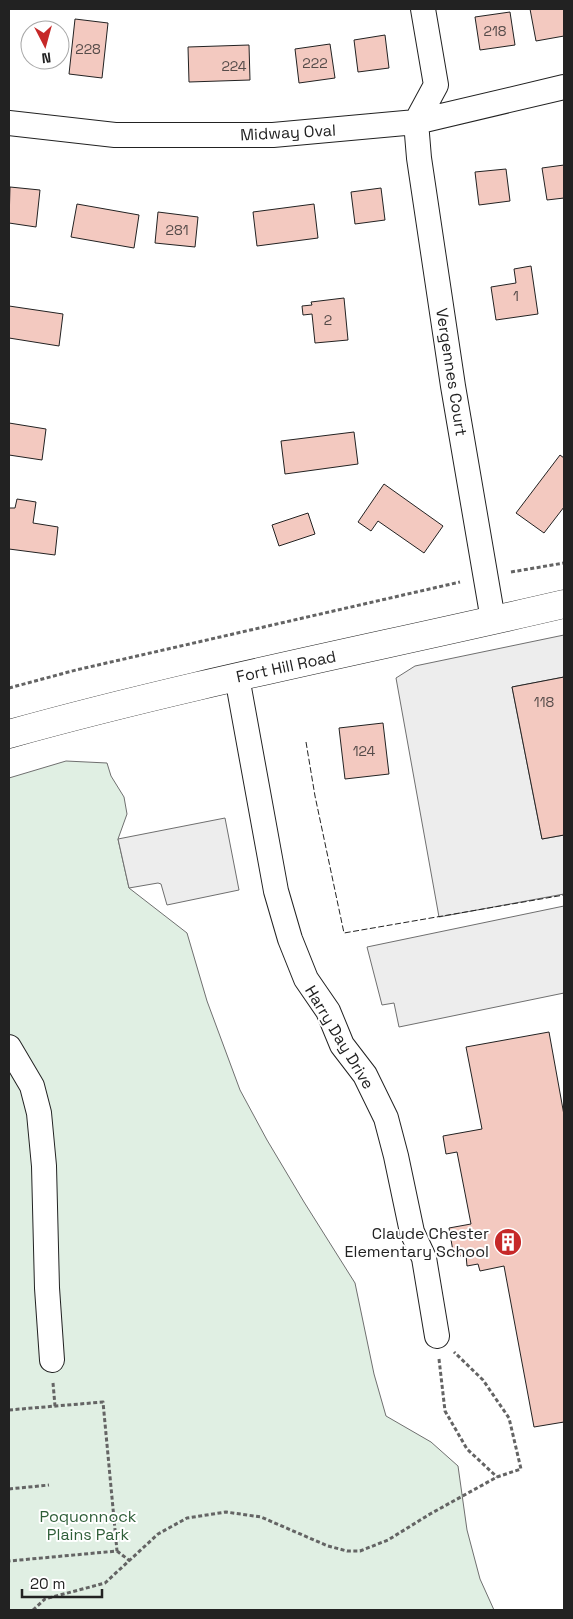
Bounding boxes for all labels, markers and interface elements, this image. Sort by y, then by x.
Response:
north arrow [20,20,70,70]
house number: 218 [483,22,507,40]
house number: 228 [75,40,101,58]
text: N [41,48,52,67]
house number: 222 [302,54,328,72]
house number: 224 [221,57,247,75]
street label: Midway Oval [240,120,336,145]
house number: 281 [165,221,189,239]
house number: 1 [513,287,519,305]
street label: Vergennes Court [431,307,472,438]
house number: 2 [324,311,332,329]
street label: Fort Hill Road [234,646,338,687]
house number: 118 [534,693,554,711]
house number: 124 [353,742,376,760]
street label: Harry Day Drive [300,981,379,1093]
place label: Claude Chester Elementary School [344,1223,489,1262]
building icon: Claude Chester Elementary School [493,1227,523,1257]
park label: Poquonnock Plains Park [40,1506,137,1545]
scale bar [22,1566,102,1598]
text: 20 m [30,1574,65,1593]

